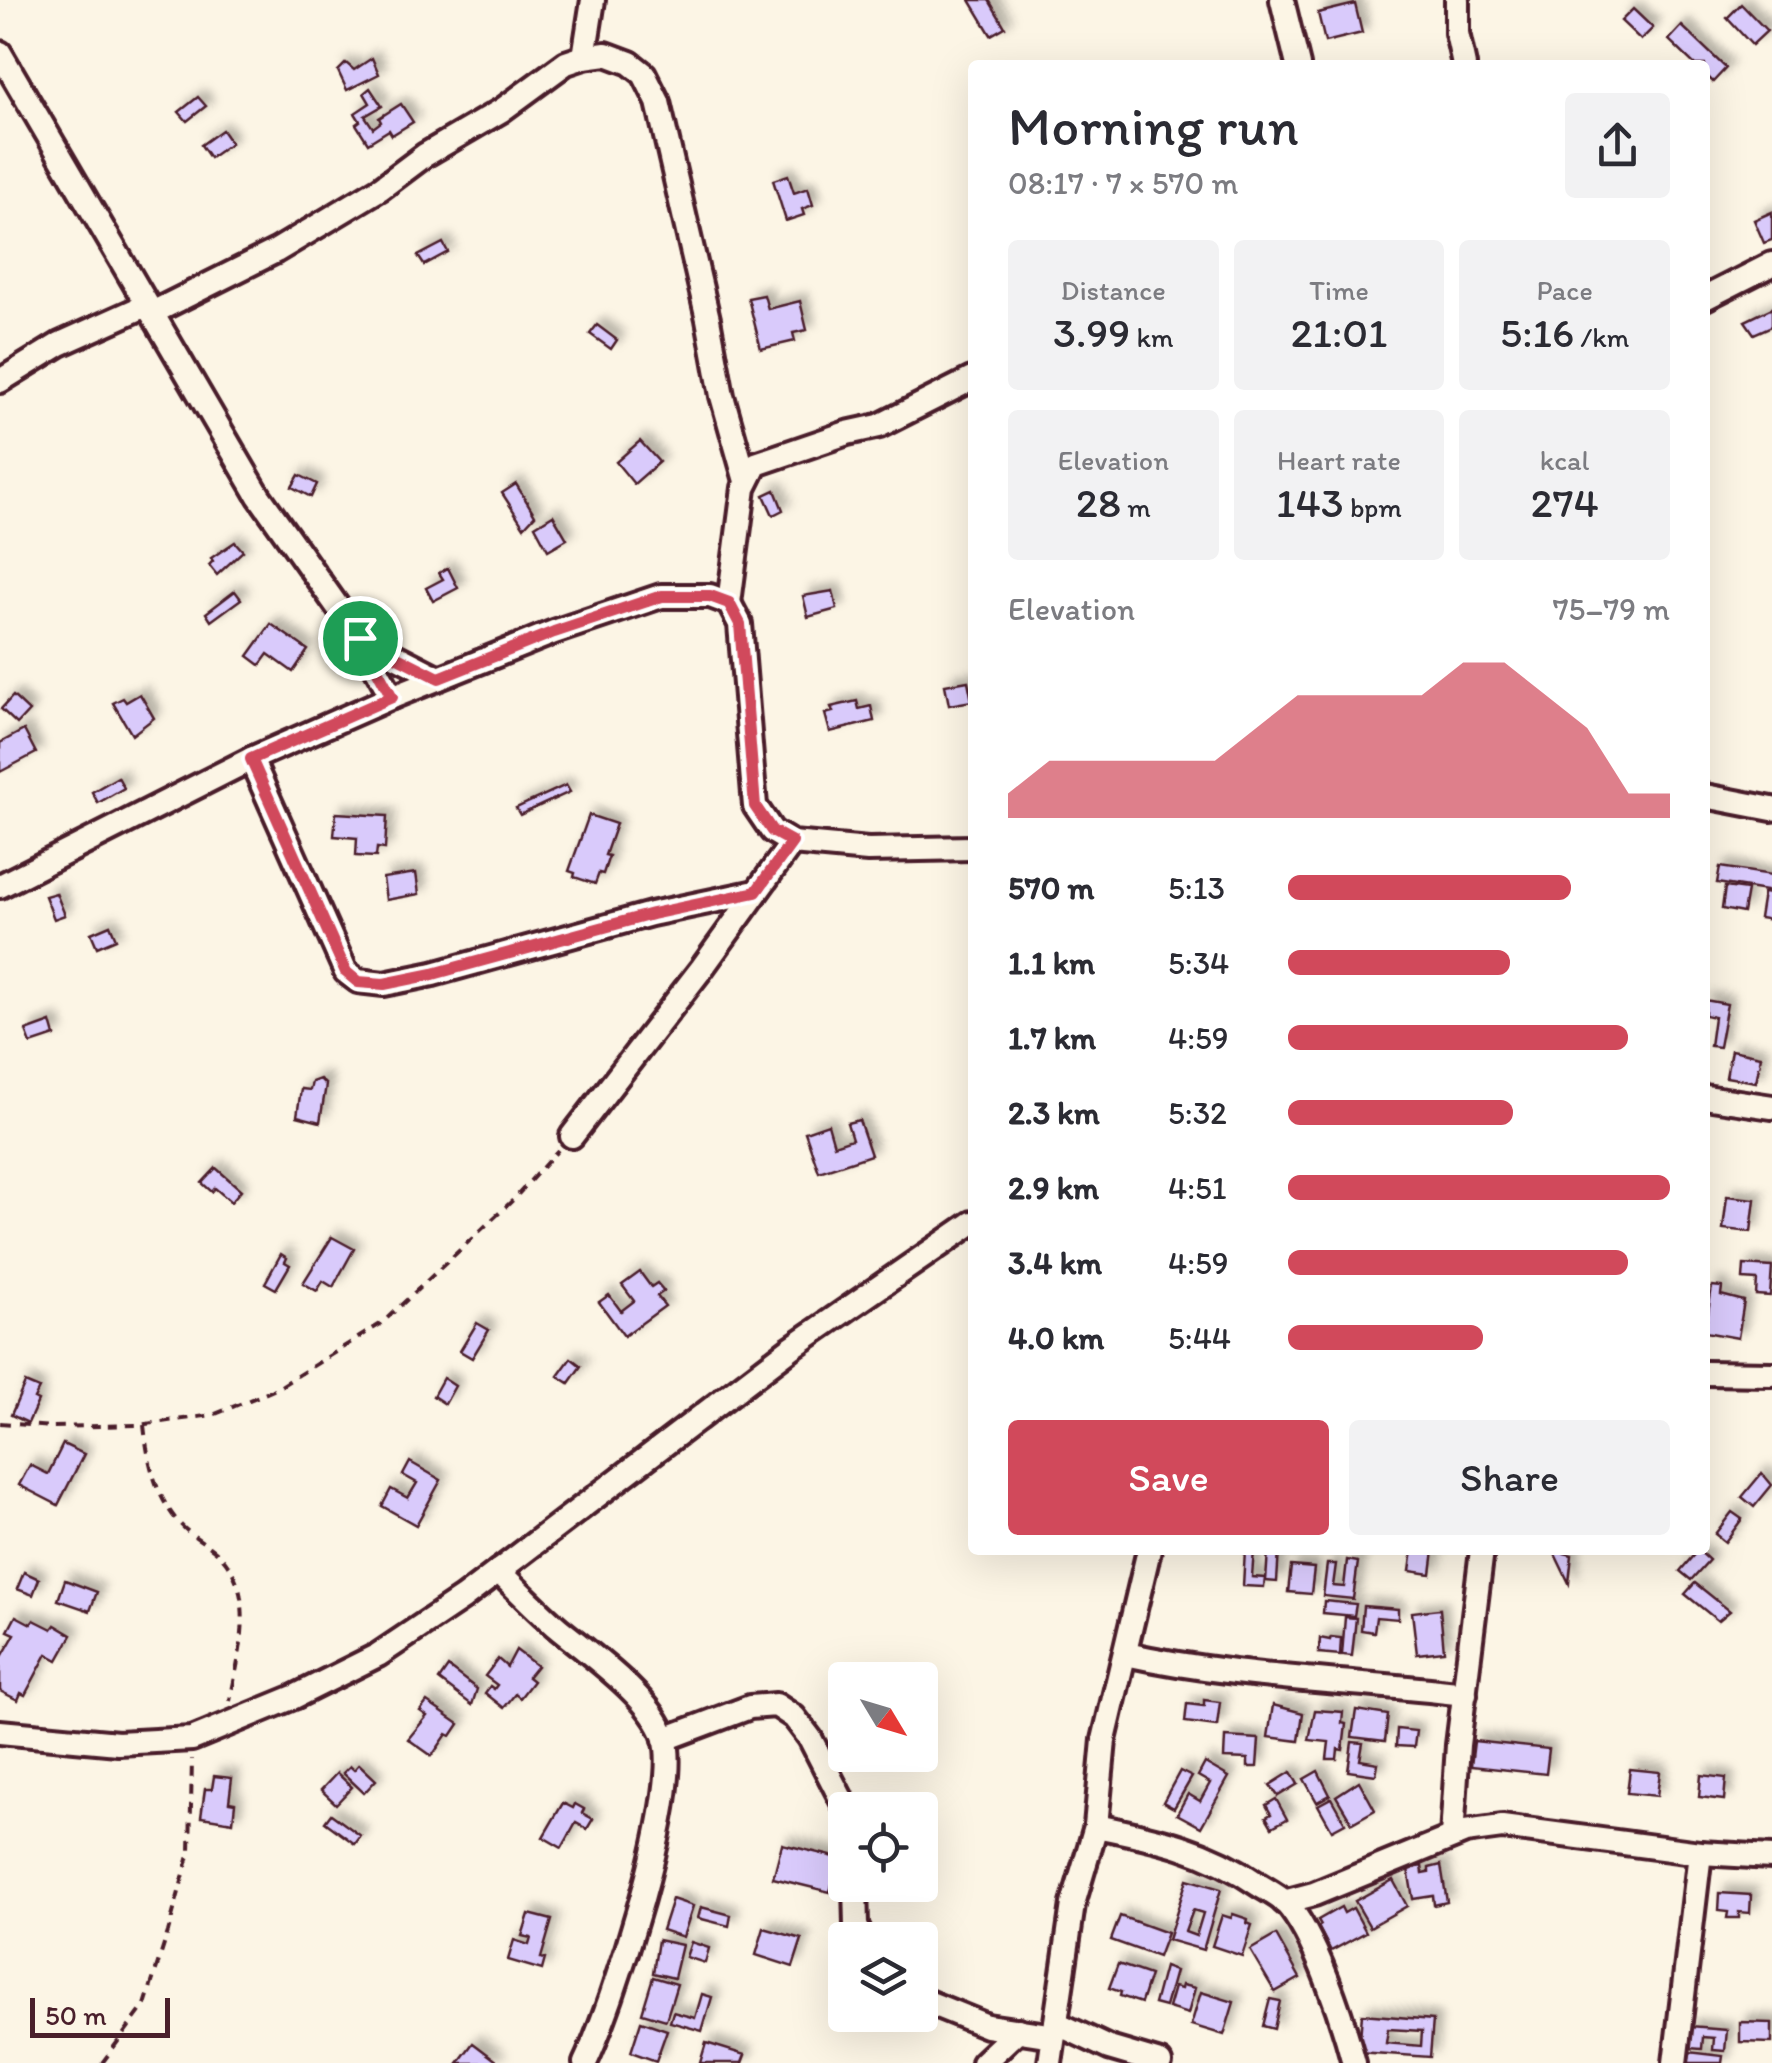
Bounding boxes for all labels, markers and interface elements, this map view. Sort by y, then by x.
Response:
text: Morning run [1008,93,1299,159]
button: share [1565,93,1670,198]
text: 08:17 · 7 × 570 m [1008,164,1238,202]
text: Distance [1061,273,1166,307]
text: Time [1309,273,1369,307]
text: Pace [1537,273,1593,307]
text: 3.99 [1053,307,1130,358]
text: 21:01 [1290,307,1388,358]
text: 5:16 [1500,307,1574,358]
text: km [1130,320,1174,354]
text: /km [1574,320,1629,354]
text: Elevation [1058,443,1169,477]
text: Heart rate [1277,443,1401,477]
text: kcal [1540,443,1590,477]
text: 28 [1076,477,1121,528]
text: 143 [1276,477,1344,528]
text: 274 [1531,477,1599,528]
text: m [1121,490,1151,524]
text: bpm [1344,490,1402,524]
text: Elevation [1008,590,1135,628]
text: 75–79 m [1553,590,1670,628]
pin [318,596,403,681]
icon: arrive [333,611,388,666]
text: 570 m [1008,869,1095,907]
text: 5:13 [1168,869,1225,907]
text: 1.1 km [1008,944,1095,982]
text: 5:34 [1168,944,1229,982]
text: 1.7 km [1008,1019,1096,1057]
text: 4:59 [1168,1019,1229,1057]
text: 2.3 km [1008,1094,1100,1132]
text: 5:32 [1168,1094,1227,1132]
text: 2.9 km [1008,1169,1099,1207]
text: 4:51 [1168,1169,1227,1207]
text: 3.4 km [1008,1244,1102,1282]
text: 4:59 [1168,1244,1229,1282]
text: 4.0 km [1008,1319,1104,1357]
text: 5:44 [1168,1319,1231,1357]
button: Save [1008,1420,1329,1535]
button: Share [1349,1420,1670,1535]
north arrow [828,1662,938,1772]
map controls [828,1662,938,2032]
button: locate [828,1792,938,1902]
button: layers [828,1922,938,2032]
scale bar [30,1993,170,2038]
text: 50 m [45,1998,107,2032]

